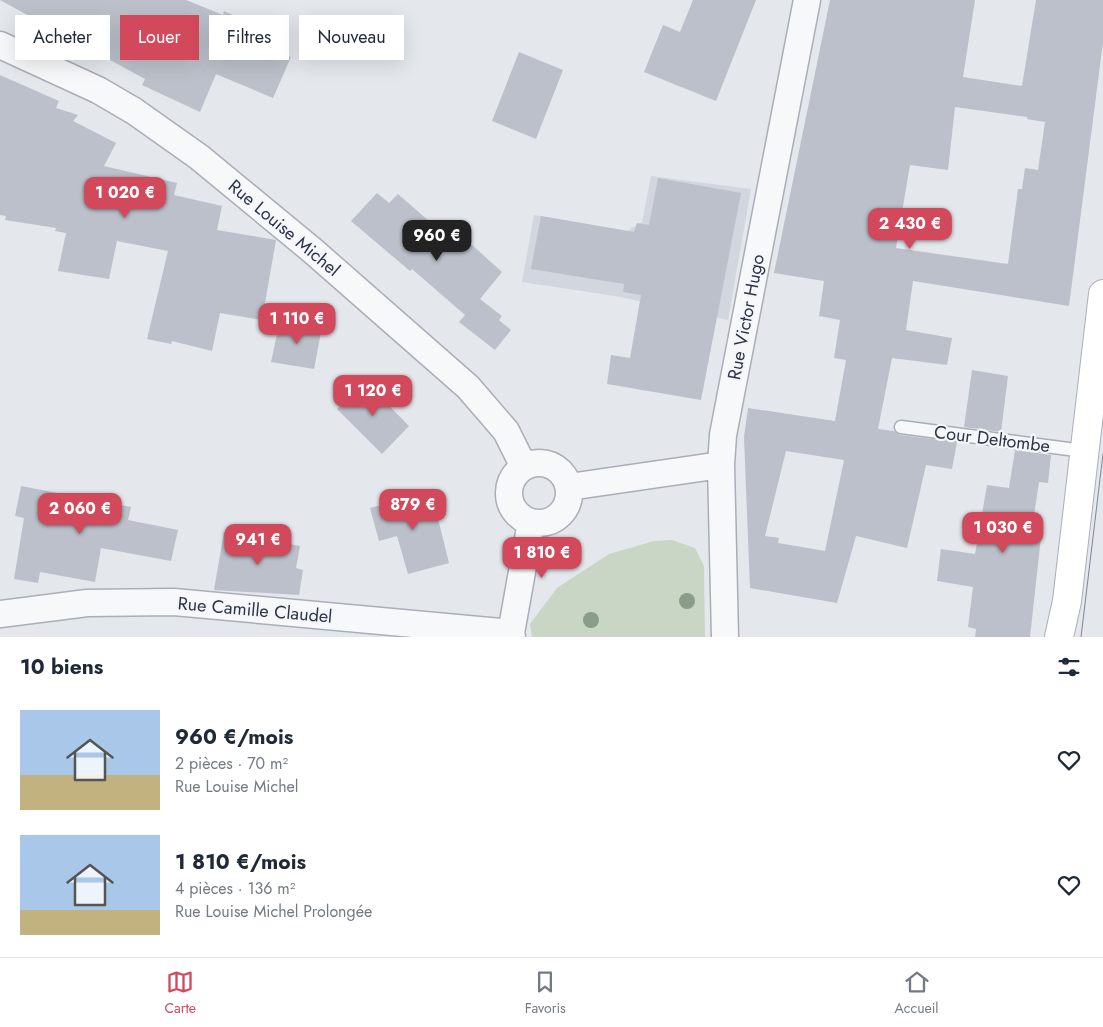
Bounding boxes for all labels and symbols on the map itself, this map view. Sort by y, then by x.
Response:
street label: Rue Louise Michel [222,173,346,283]
pin: 1 020 € [79,176,171,219]
pin: 2 430 € [864,208,956,250]
pin: 960 € [402,220,472,262]
street label: Rue Victor Hugo [721,252,771,382]
pin: 1 110 € [251,302,343,345]
pin: 1 120 € [327,374,419,417]
street label: Cour Deltombe [933,419,1051,459]
pin: 879 € [378,488,448,531]
pin: 2 060 € [34,492,126,535]
pin: 1 030 € [957,512,1049,554]
pin: 941 € [223,524,293,566]
pin: 1 810 € [496,536,588,579]
street label: Rue Camille Claudel [177,590,333,630]

